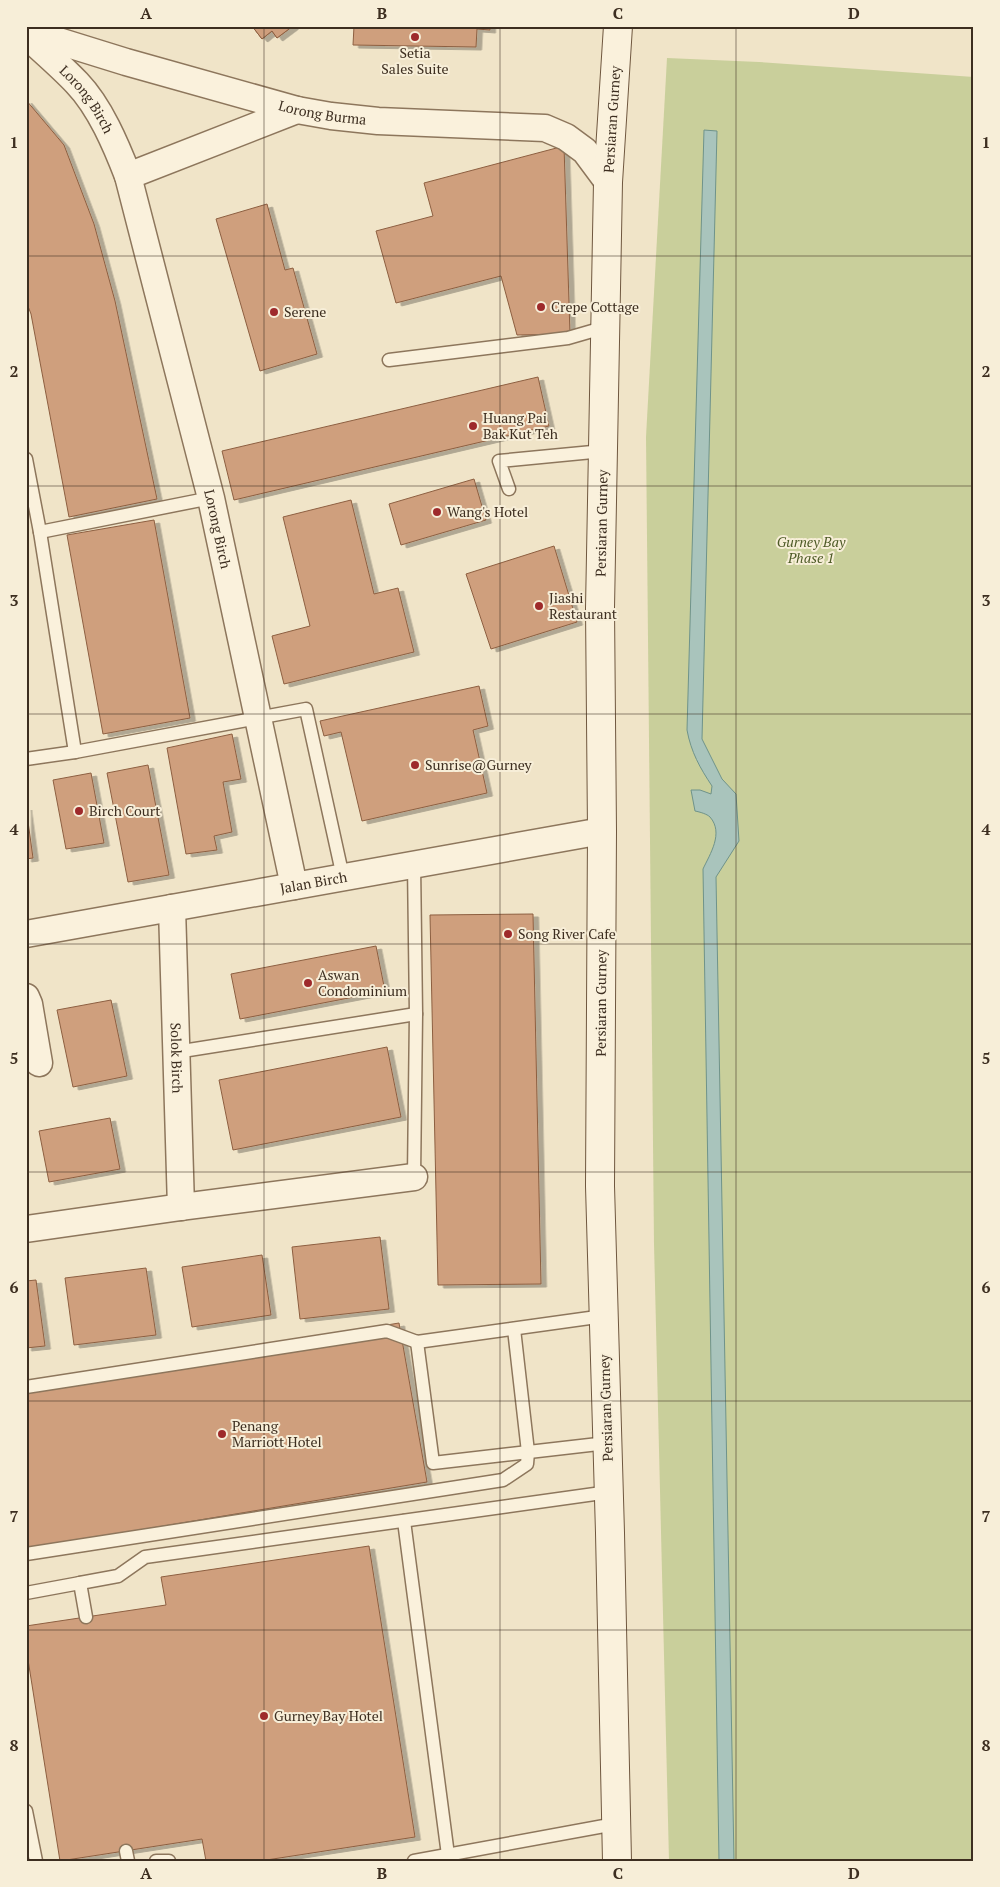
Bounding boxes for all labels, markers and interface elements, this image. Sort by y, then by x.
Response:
text: A [140,2,152,24]
text: B [377,2,387,24]
text: C [613,2,623,24]
text: D [848,2,860,24]
marker: Setia Sales Suite [409,31,421,43]
place label: Setia Sales Suite [381,43,449,78]
street label: Lorong Birch [56,61,118,136]
street label: Persiaran Gurney [599,64,624,174]
street label: Lorong Burma [277,95,367,129]
text: 1 [9,131,19,153]
text: 1 [981,131,991,153]
place label: Crepe Cottage [551,297,639,316]
marker: Crepe Cottage [535,301,547,313]
place label: Serene [284,302,326,321]
marker: Serene [268,306,280,318]
text: 2 [9,360,19,382]
text: 2 [981,360,991,382]
place label: Huang Pai Bak Kut Teh [483,408,558,443]
marker: Huang Pai Bak Kut Teh [467,420,479,432]
street label: Persiaran Gurney [591,469,612,577]
street label: Lorong Birch [200,487,236,570]
place label: Wang's Hotel [447,502,528,521]
marker: Wang's Hotel [431,506,443,518]
park label: Gurney Bay Phase 1 [777,532,846,567]
place label: Jiashi Restaurant [549,588,618,623]
text: 3 [9,589,19,611]
text: 3 [981,589,991,611]
marker: Jiashi Restaurant [533,600,545,612]
place label: Sunrise@Gurney [425,755,533,774]
marker: Sunrise@Gurney [409,759,421,771]
place label: Birch Court [89,801,161,820]
marker: Birch Court [73,805,85,817]
text: 4 [9,818,19,840]
text: 4 [981,818,991,840]
street label: Jalan Birch [278,867,348,897]
place label: Song River Cafe [518,924,616,943]
marker: Song River Cafe [502,928,514,940]
street label: Persiaran Gurney [591,949,610,1057]
place label: Aswan Condominium [318,965,407,1000]
marker: Aswan Condominium [302,977,314,989]
street label: Solok Birch [166,1022,188,1094]
text: 5 [9,1047,19,1069]
text: 5 [981,1047,991,1069]
text: 6 [9,1276,19,1298]
text: 6 [981,1276,991,1298]
street label: Persiaran Gurney [594,1353,617,1462]
place label: Penang Marriott Hotel [232,1416,322,1451]
marker: Penang Marriott Hotel [216,1428,228,1440]
text: 7 [9,1505,19,1527]
text: 7 [981,1505,991,1527]
place label: Gurney Bay Hotel [274,1706,383,1725]
marker: Gurney Bay Hotel [258,1710,270,1722]
text: 8 [9,1734,19,1756]
text: 8 [981,1734,991,1756]
text: A [140,1862,152,1884]
text: B [377,1862,387,1884]
text: C [613,1862,623,1884]
text: D [848,1862,860,1884]

